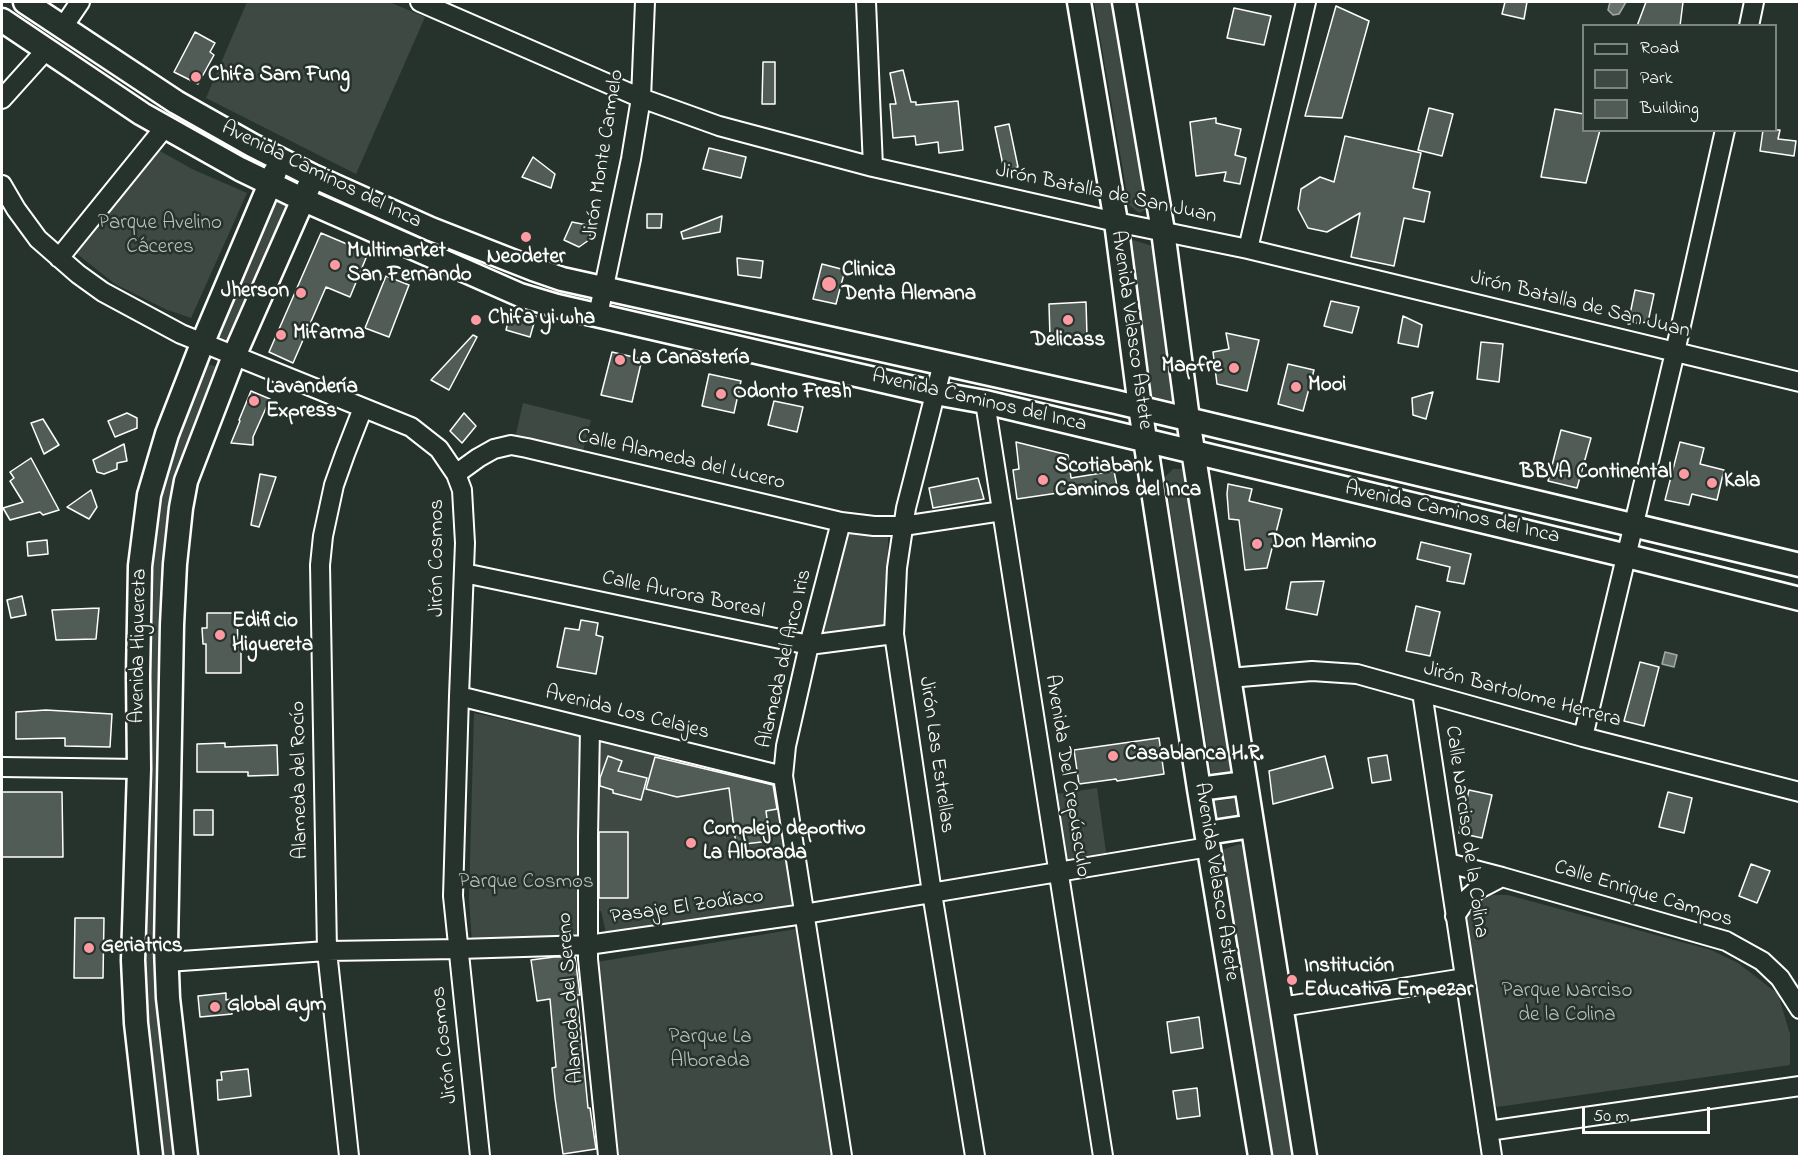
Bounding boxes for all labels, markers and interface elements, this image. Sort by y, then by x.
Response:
legend [1582,24,1777,132]
text: Road [1640,36,1679,62]
place label: Chifa Sam Fung [208,64,350,90]
text: Park [1640,66,1673,92]
street label: Jirón Monte Carmelo [579,68,631,242]
marker: Chifa Sam Fung [189,70,203,84]
text: Building [1640,96,1699,122]
street label: Avenida Caminos del Inca [217,117,425,235]
street label: Jirón Batalla de San Juan [993,159,1219,231]
park label: Parque Avelino Cáceres [98,212,222,262]
street label: Avenida Velasco Astete [1104,229,1156,431]
marker: Neodeter [519,230,533,244]
place label: Multimarket San Fernando [347,240,472,290]
place label: Neodeter [487,246,565,272]
marker: Multimarket San Fernando [328,258,342,272]
place label: Clinica Denta Alemana [842,259,976,309]
street label: Jirón Batalla de San Juan [1468,267,1692,345]
marker: Clinica Denta Alemana [820,275,838,293]
place label: Jherson [221,280,289,306]
marker: Jherson [294,286,308,300]
place label: Chifa yi wha [488,307,595,333]
marker: Chifa yi wha [469,313,483,327]
marker: Delicass [1061,313,1075,327]
place label: Mifarma [293,322,365,348]
marker: Mifarma [274,328,288,342]
place label: Delicass [1031,329,1105,355]
place label: La Canastería [632,347,750,373]
marker: La Canastería [613,353,627,367]
place label: Mapfre [1161,355,1222,381]
marker: Mapfre [1227,361,1241,375]
street label: Avenida Caminos del Inca [869,365,1089,439]
place label: Mooi [1308,374,1346,400]
place label: Lavandería Express [266,376,358,426]
marker: Mooi [1289,380,1303,394]
place label: Odonto Fresh [733,381,852,407]
marker: Odonto Fresh [714,387,728,401]
marker: Lavandería Express [247,394,261,408]
street label: Calle Alameda del Lucero [575,425,787,497]
place label: Scotiabank Caminos del Inca [1055,455,1201,505]
place label: BBVA Continental [1520,461,1672,487]
marker: BBVA Continental [1677,467,1691,481]
place label: Kala [1724,470,1760,496]
marker: Scotiabank Caminos del Inca [1036,473,1050,487]
marker: Kala [1705,476,1719,490]
street label: Avenida Caminos del Inca [1342,477,1562,551]
street label: Jirón Cosmos [426,499,452,617]
place label: Don Mamino [1269,531,1376,557]
marker: Don Mamino [1250,537,1264,551]
street label: Calle Aurora Boreal [599,566,767,626]
street label: Alameda del Arco Iris [753,567,819,751]
street label: Avenida Higuereta [126,568,154,724]
place label: Edificio Higuereta [232,610,313,660]
marker: Edificio Higuereta [213,628,227,642]
street label: Jirón Bartolome Herrera [1420,657,1624,735]
street label: Avenida Del Crepúsculo [1038,673,1094,879]
street label: Jirón Las Estrellas [912,675,958,835]
street label: Avenida Los Celajes [542,681,712,747]
street label: Alameda del Rocío [287,701,315,859]
street label: Calle Narciso de la Colina [1438,724,1492,940]
place label: Casablanca H.R. [1125,743,1264,769]
marker: Casablanca H.R. [1106,749,1120,763]
street label: Avenida Velasco Astete [1187,781,1243,983]
place label: Complejo deportivo La Alborada [703,818,866,868]
marker: Complejo deportivo La Alborada [684,836,698,850]
street label: Calle Enrique Campos [1551,856,1735,934]
park label: Parque Cosmos [458,871,594,897]
street label: Pasaje El Zodíaco [609,885,765,931]
street label: Alameda del Sereno [553,911,591,1085]
place label: Geriatrics [101,935,183,961]
marker: Geriatrics [82,941,96,955]
place label: Institución Educativa Empezar [1304,955,1473,1005]
marker: Institución Educativa Empezar [1285,973,1299,987]
park label: Parque Narciso de la Colina [1502,980,1632,1030]
street label: Jirón Cosmos [427,985,465,1105]
place label: Global Gym [227,994,326,1020]
marker: Global Gym [208,1000,222,1014]
park label: Parque La Alborada [668,1026,752,1076]
scale bar [1585,1095,1712,1133]
text: 50 m [1593,1104,1630,1130]

